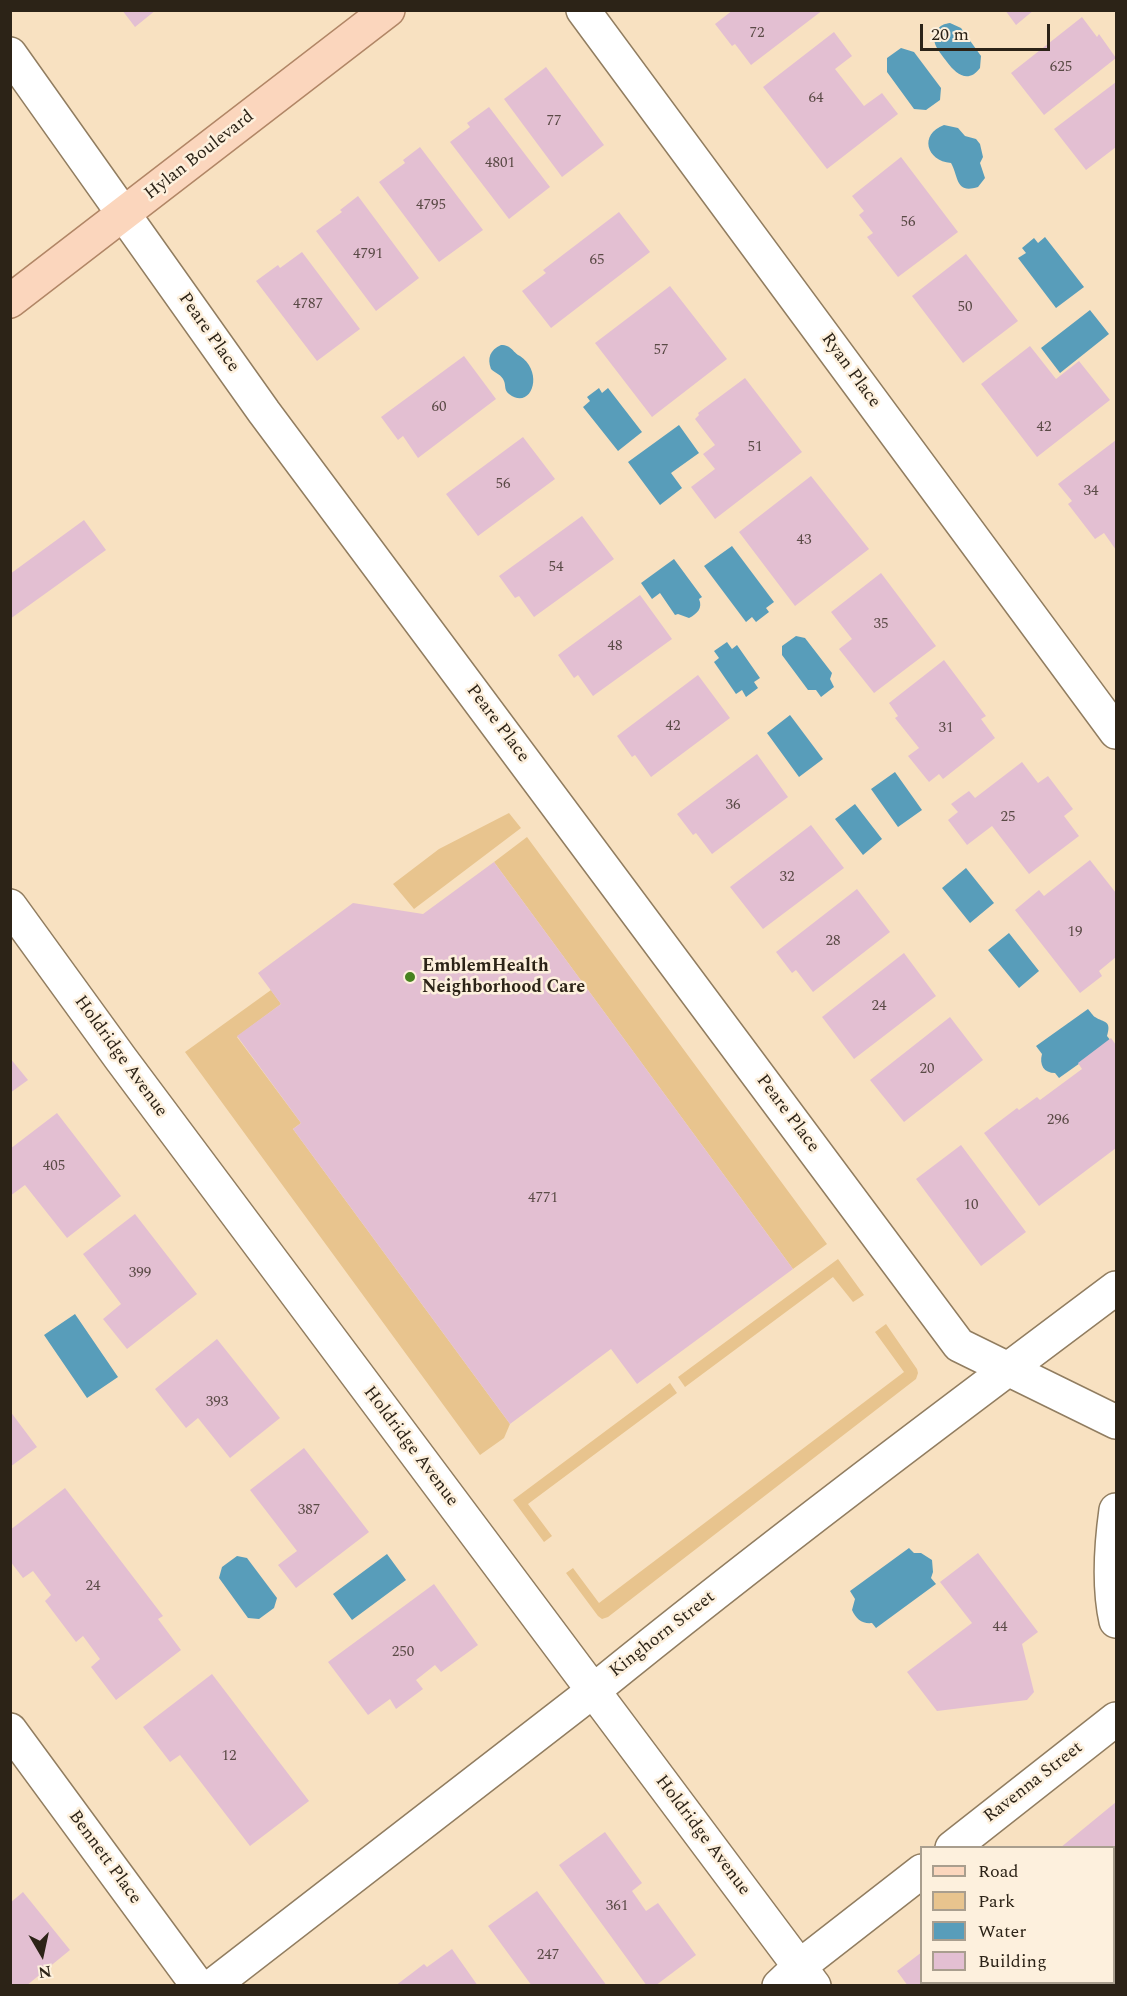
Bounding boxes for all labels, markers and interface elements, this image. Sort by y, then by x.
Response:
scale bar [923,12,1054,50]
text: 20 m [931,21,969,48]
house number: 72 [750,25,764,43]
house number: 625 [1050,59,1072,77]
house number: 64 [809,90,823,108]
street label: Hylan Boulevard [141,107,259,205]
house number: 77 [547,113,561,131]
house number: 4801 [485,155,515,173]
house number: 4795 [416,197,446,215]
house number: 56 [901,214,915,232]
house number: 4791 [353,246,383,264]
house number: 65 [590,252,604,270]
street label: Peare Place [173,289,243,377]
house number: 4787 [293,296,323,314]
house number: 50 [958,299,972,317]
street label: Ryan Place [816,329,884,413]
house number: 57 [654,342,668,360]
house number: 60 [432,399,446,417]
house number: 42 [1037,419,1051,437]
house number: 51 [748,439,762,457]
house number: 56 [496,476,510,494]
house number: 34 [1084,483,1098,501]
house number: 43 [797,532,811,550]
house number: 54 [549,559,563,577]
house number: 35 [874,616,888,634]
house number: 48 [608,638,622,656]
street label: Peare Place [461,681,533,767]
house number: 42 [666,718,680,736]
house number: 31 [939,720,953,738]
house number: 36 [726,797,740,815]
house number: 25 [1001,809,1015,827]
house number: 32 [780,869,794,887]
house number: 19 [1068,924,1082,942]
house number: 28 [826,933,840,951]
place label: EmblemHealth Neighborhood Care [422,956,585,998]
marker: EmblemHealth Neighborhood Care [403,970,417,984]
street label: Holdridge Avenue [69,992,171,1122]
house number: 24 [872,998,886,1016]
house number: 20 [920,1061,934,1079]
street label: Peare Place [751,1071,823,1157]
house number: 296 [1047,1112,1069,1130]
house number: 405 [43,1158,65,1176]
house number: 4771 [528,1190,558,1208]
house number: 10 [964,1197,978,1215]
house number: 399 [129,1265,151,1283]
street label: Holdridge Avenue [358,1383,462,1511]
house number: 393 [206,1394,228,1412]
house number: 387 [298,1502,320,1520]
house number: 24 [86,1578,100,1596]
street label: Kinghorn Street [606,1587,720,1683]
house number: 44 [993,1619,1007,1637]
house number: 250 [392,1644,414,1662]
street label: Ravenna Street [980,1738,1088,1828]
house number: 12 [222,1748,236,1766]
street label: Holdridge Avenue [650,1772,754,1900]
street label: Bennett Place [63,1807,145,1909]
legend [920,1846,1115,1984]
text: Road [978,1858,1019,1885]
text: Park [978,1888,1015,1915]
house number: 361 [606,1898,628,1916]
text: Water [978,1918,1026,1945]
north arrow [12,1924,72,1984]
house number: 247 [537,1947,559,1965]
text: Building [978,1948,1047,1975]
text: N [36,1959,53,1985]

